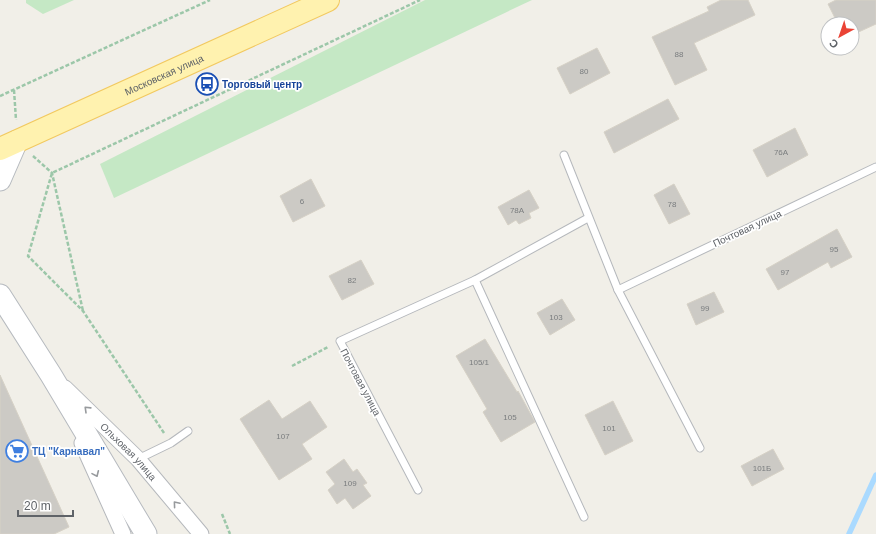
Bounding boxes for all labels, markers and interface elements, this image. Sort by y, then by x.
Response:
north arrow [820,16,860,56]
text: С [827,36,840,51]
house number: 88 [675,50,684,59]
street label: Московская улица [123,52,206,98]
house number: 80 [580,67,589,76]
bus stop icon: Торговый центр [194,71,220,97]
place label: Торговый центр [222,79,302,90]
house number: 76А [774,148,789,157]
house number: 6 [300,197,305,206]
house number: 78 [668,200,677,209]
house number: 78А [510,206,525,215]
street label: Почтовая улица [711,208,784,249]
house number: 95 [830,245,839,254]
house number: 97 [781,268,790,277]
house number: 82 [348,276,357,285]
house number: 99 [701,304,710,313]
house number: 103 [549,313,563,322]
street label: Почтовая улица [338,347,383,418]
house number: 105/1 [469,358,490,367]
one-way arrow [84,407,92,414]
house number: 105 [503,413,517,422]
street label: Ольховая улица [98,421,159,483]
house number: 101 [602,424,616,433]
house number: 107 [276,432,290,441]
supermarket icon: ТЦ "Карнавал" [4,438,30,464]
place label: ТЦ "Карнавал" [32,446,105,457]
house number: 101Б [753,464,771,473]
one-way arrow [91,470,99,478]
house number: 109 [343,479,357,488]
scale bar [18,492,73,518]
text: 20 m [24,499,51,513]
one-way arrow [173,501,180,509]

